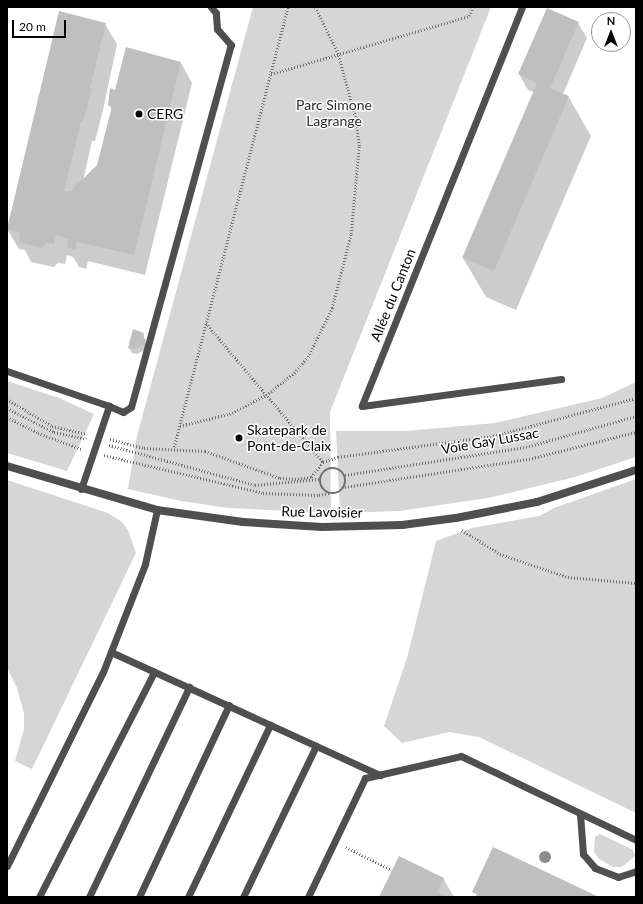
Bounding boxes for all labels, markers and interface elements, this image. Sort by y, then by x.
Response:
scale bar [14,12,68,38]
north arrow [591,12,631,52]
text: N [607,14,615,27]
text: 20 m [19,19,46,34]
park label: Parc Simone Lagrange [296,97,372,130]
place label: CERG [147,106,183,122]
marker: CERG [134,109,144,119]
street label: Allée du Canton [367,246,419,344]
place label: Skatepark de Pont-de-Claix [247,422,331,454]
street label: Voie Gay Lussac [440,424,540,458]
marker: Skatepark de Pont-de-Claix [234,433,244,443]
street label: Rue Lavoisier [281,503,363,521]

